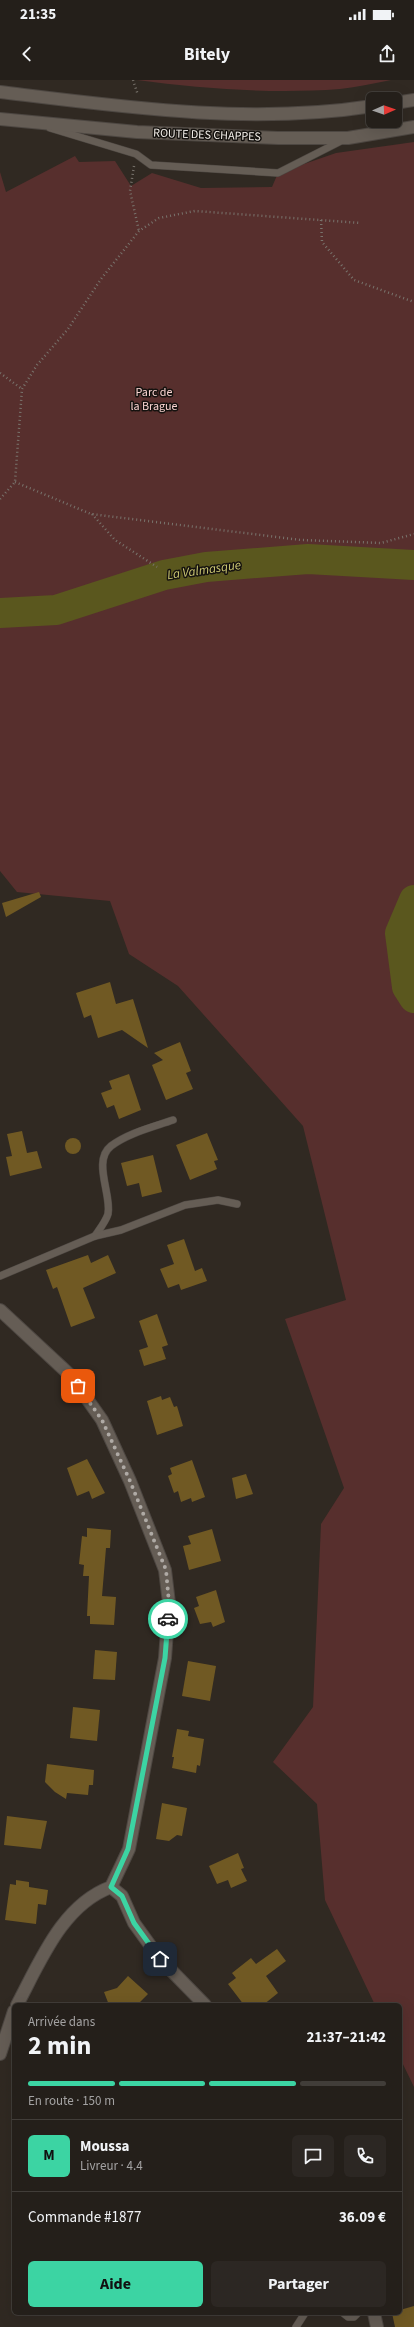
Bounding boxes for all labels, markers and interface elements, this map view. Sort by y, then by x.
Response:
text: 21:35 [20,4,56,25]
text: Bitely [184,42,230,67]
icon: back [16,43,38,65]
icon: share [376,43,398,65]
north arrow [366,92,402,128]
map controls [366,92,402,128]
street label: ROUTE DES CHAPPES [153,125,261,145]
park label: Parc de la Brague [130,384,178,415]
water label: La Valmasque [166,556,242,584]
pin [61,1369,95,1403]
icon: bag [67,1375,89,1397]
courier [148,1599,188,1639]
icon: car [157,1608,179,1630]
pin [143,1942,177,1976]
icon: home [149,1948,171,1970]
text: Arrivée dans [28,2013,95,2031]
text: 2 min [28,2027,91,2064]
text: 21:37–21:42 [306,2027,386,2048]
text: En route · 150 m [28,2092,115,2110]
button: chat [292,2135,334,2177]
button: phone [344,2135,386,2177]
text: Moussa [80,2136,129,2157]
text: M [43,2145,55,2166]
text: Livreur · 4.4 [80,2157,143,2175]
text: Commande #1877 [28,2207,141,2228]
text: 36.09 € [339,2207,386,2228]
button: Aide [28,2261,203,2307]
button: Partager [211,2261,386,2307]

